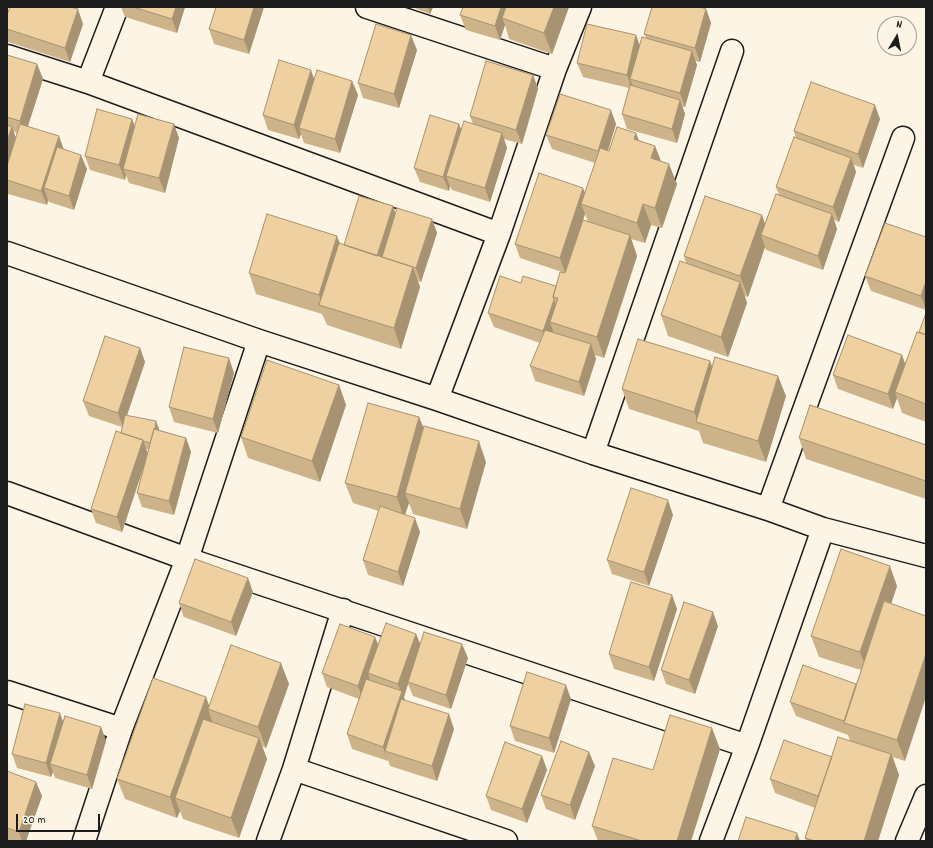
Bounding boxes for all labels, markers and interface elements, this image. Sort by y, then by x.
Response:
north arrow [877,16,917,56]
text: N [895,17,903,34]
scale bar [18,806,102,832]
text: 20 m [23,812,46,829]

